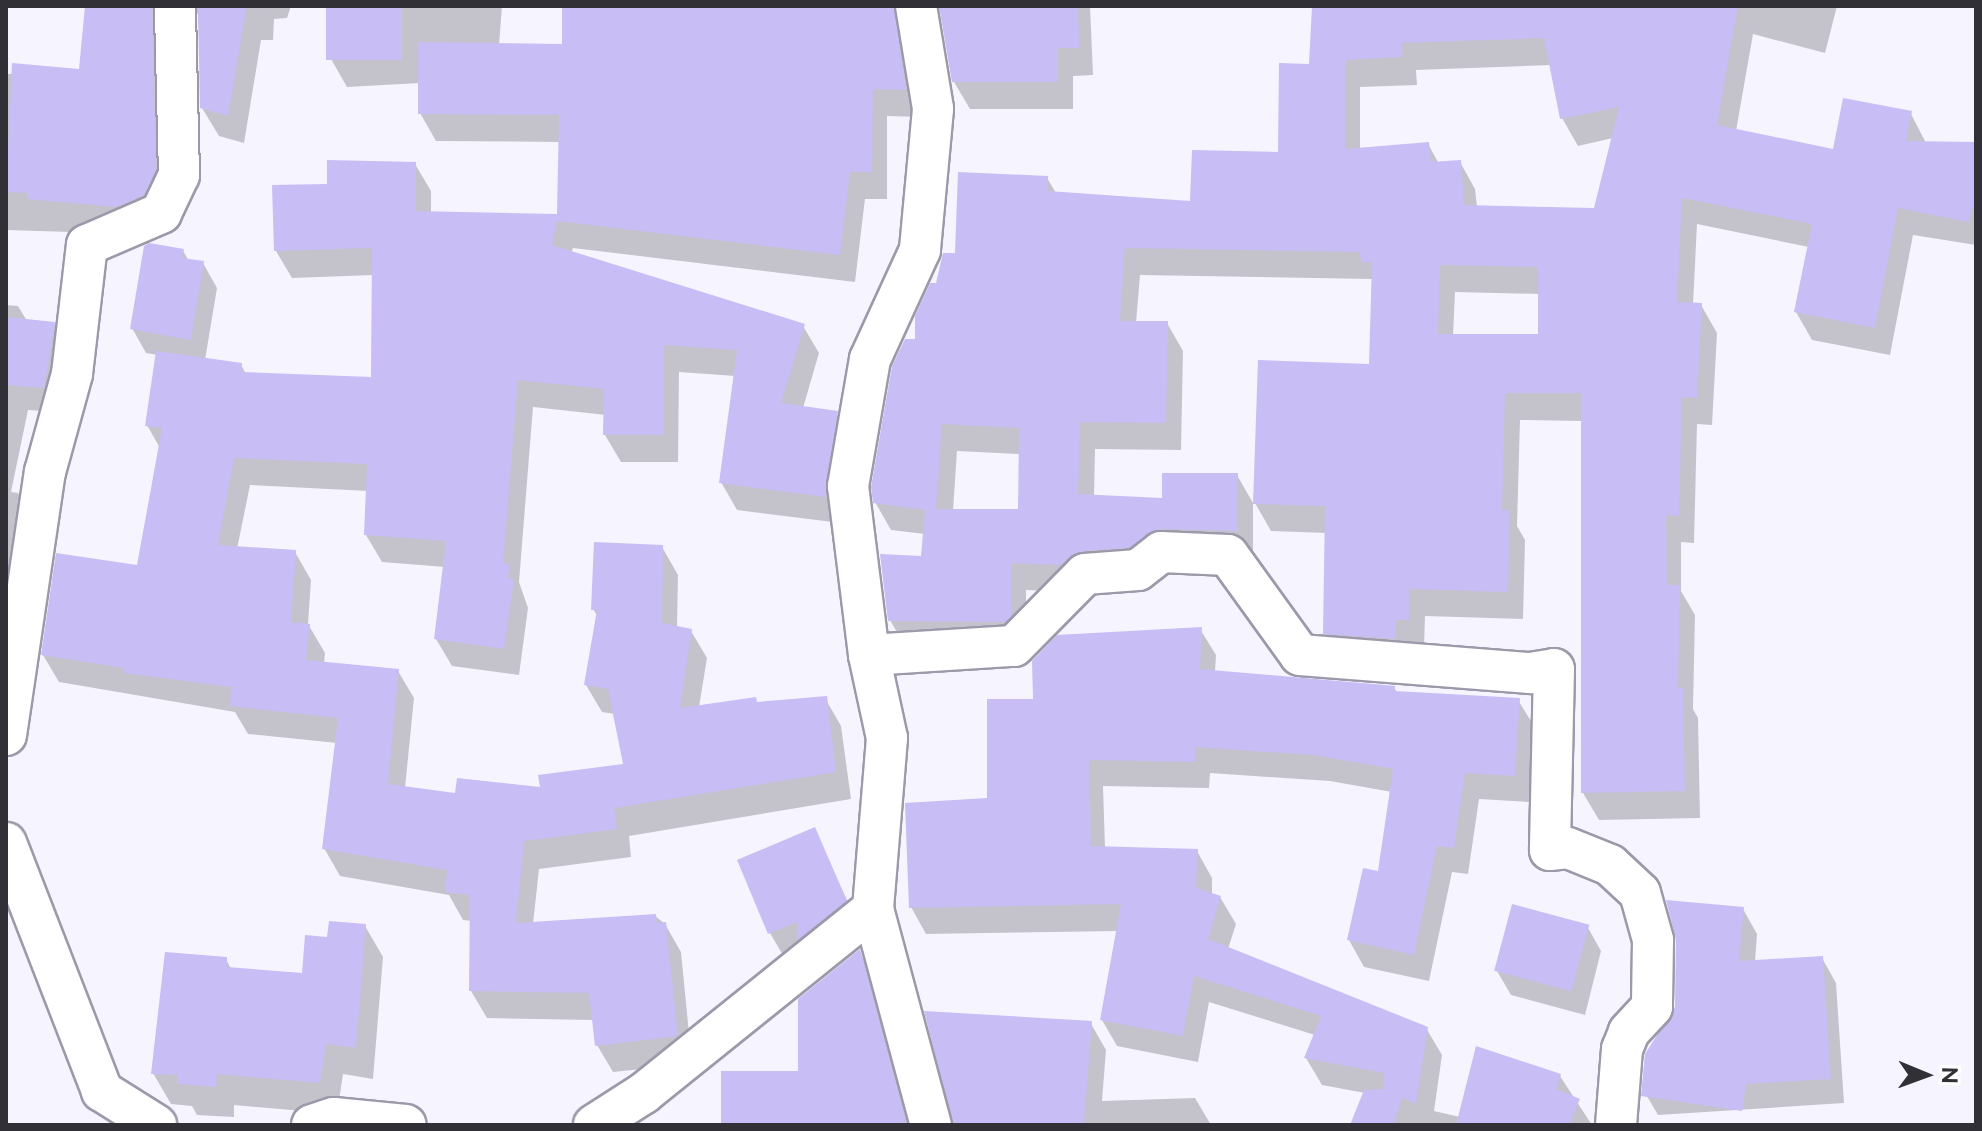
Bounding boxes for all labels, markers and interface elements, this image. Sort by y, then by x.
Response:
north arrow [1886,1035,1966,1115]
text: N [1937,1067,1963,1084]

